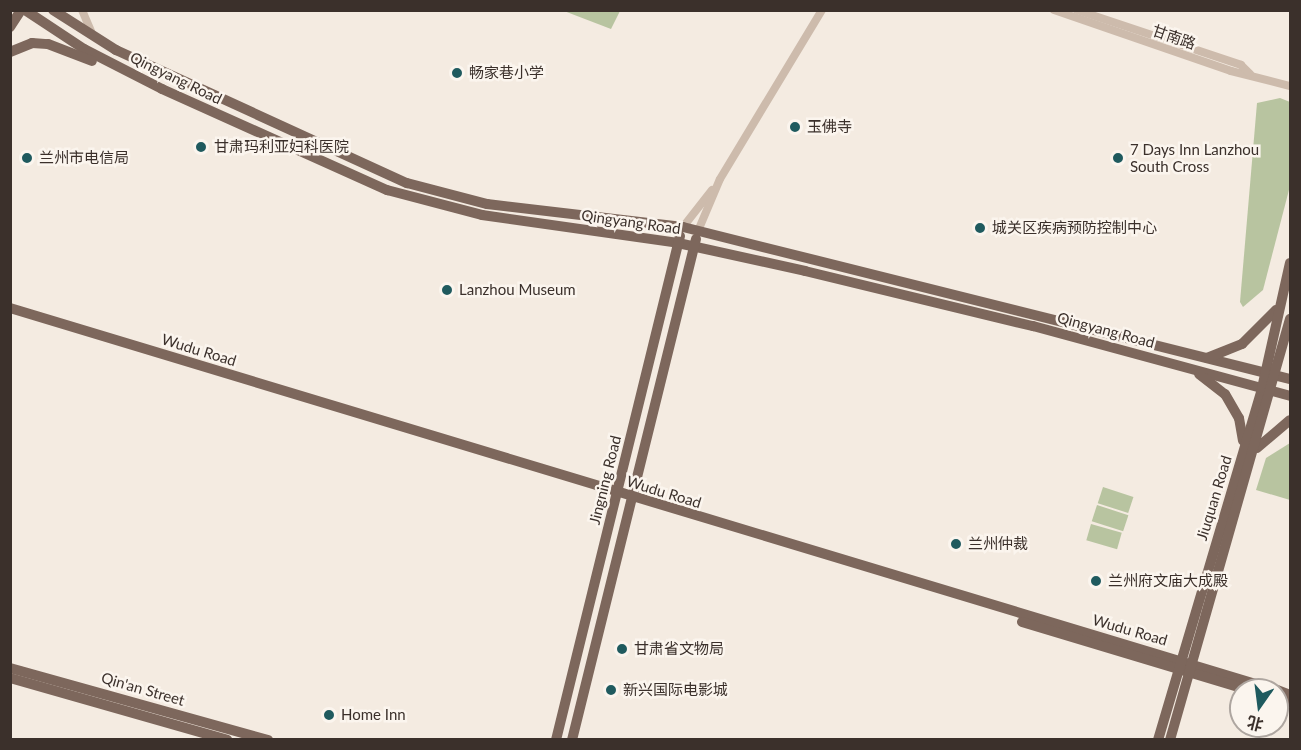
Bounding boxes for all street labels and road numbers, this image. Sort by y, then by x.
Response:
street label: 甘南路 [1150,21,1198,53]
street label: Qingyang Road [127,48,225,108]
street label: Qingyang Road [580,206,682,238]
street label: Qingyang Road [1055,308,1157,352]
street label: Wudu Road [159,330,239,370]
street label: Jingning Road [585,434,625,526]
street label: Jiuquan Road [1193,453,1235,543]
street label: Wudu Road [624,472,704,512]
street label: Wudu Road [1090,611,1170,649]
street label: Qin'an Street [99,669,187,709]

